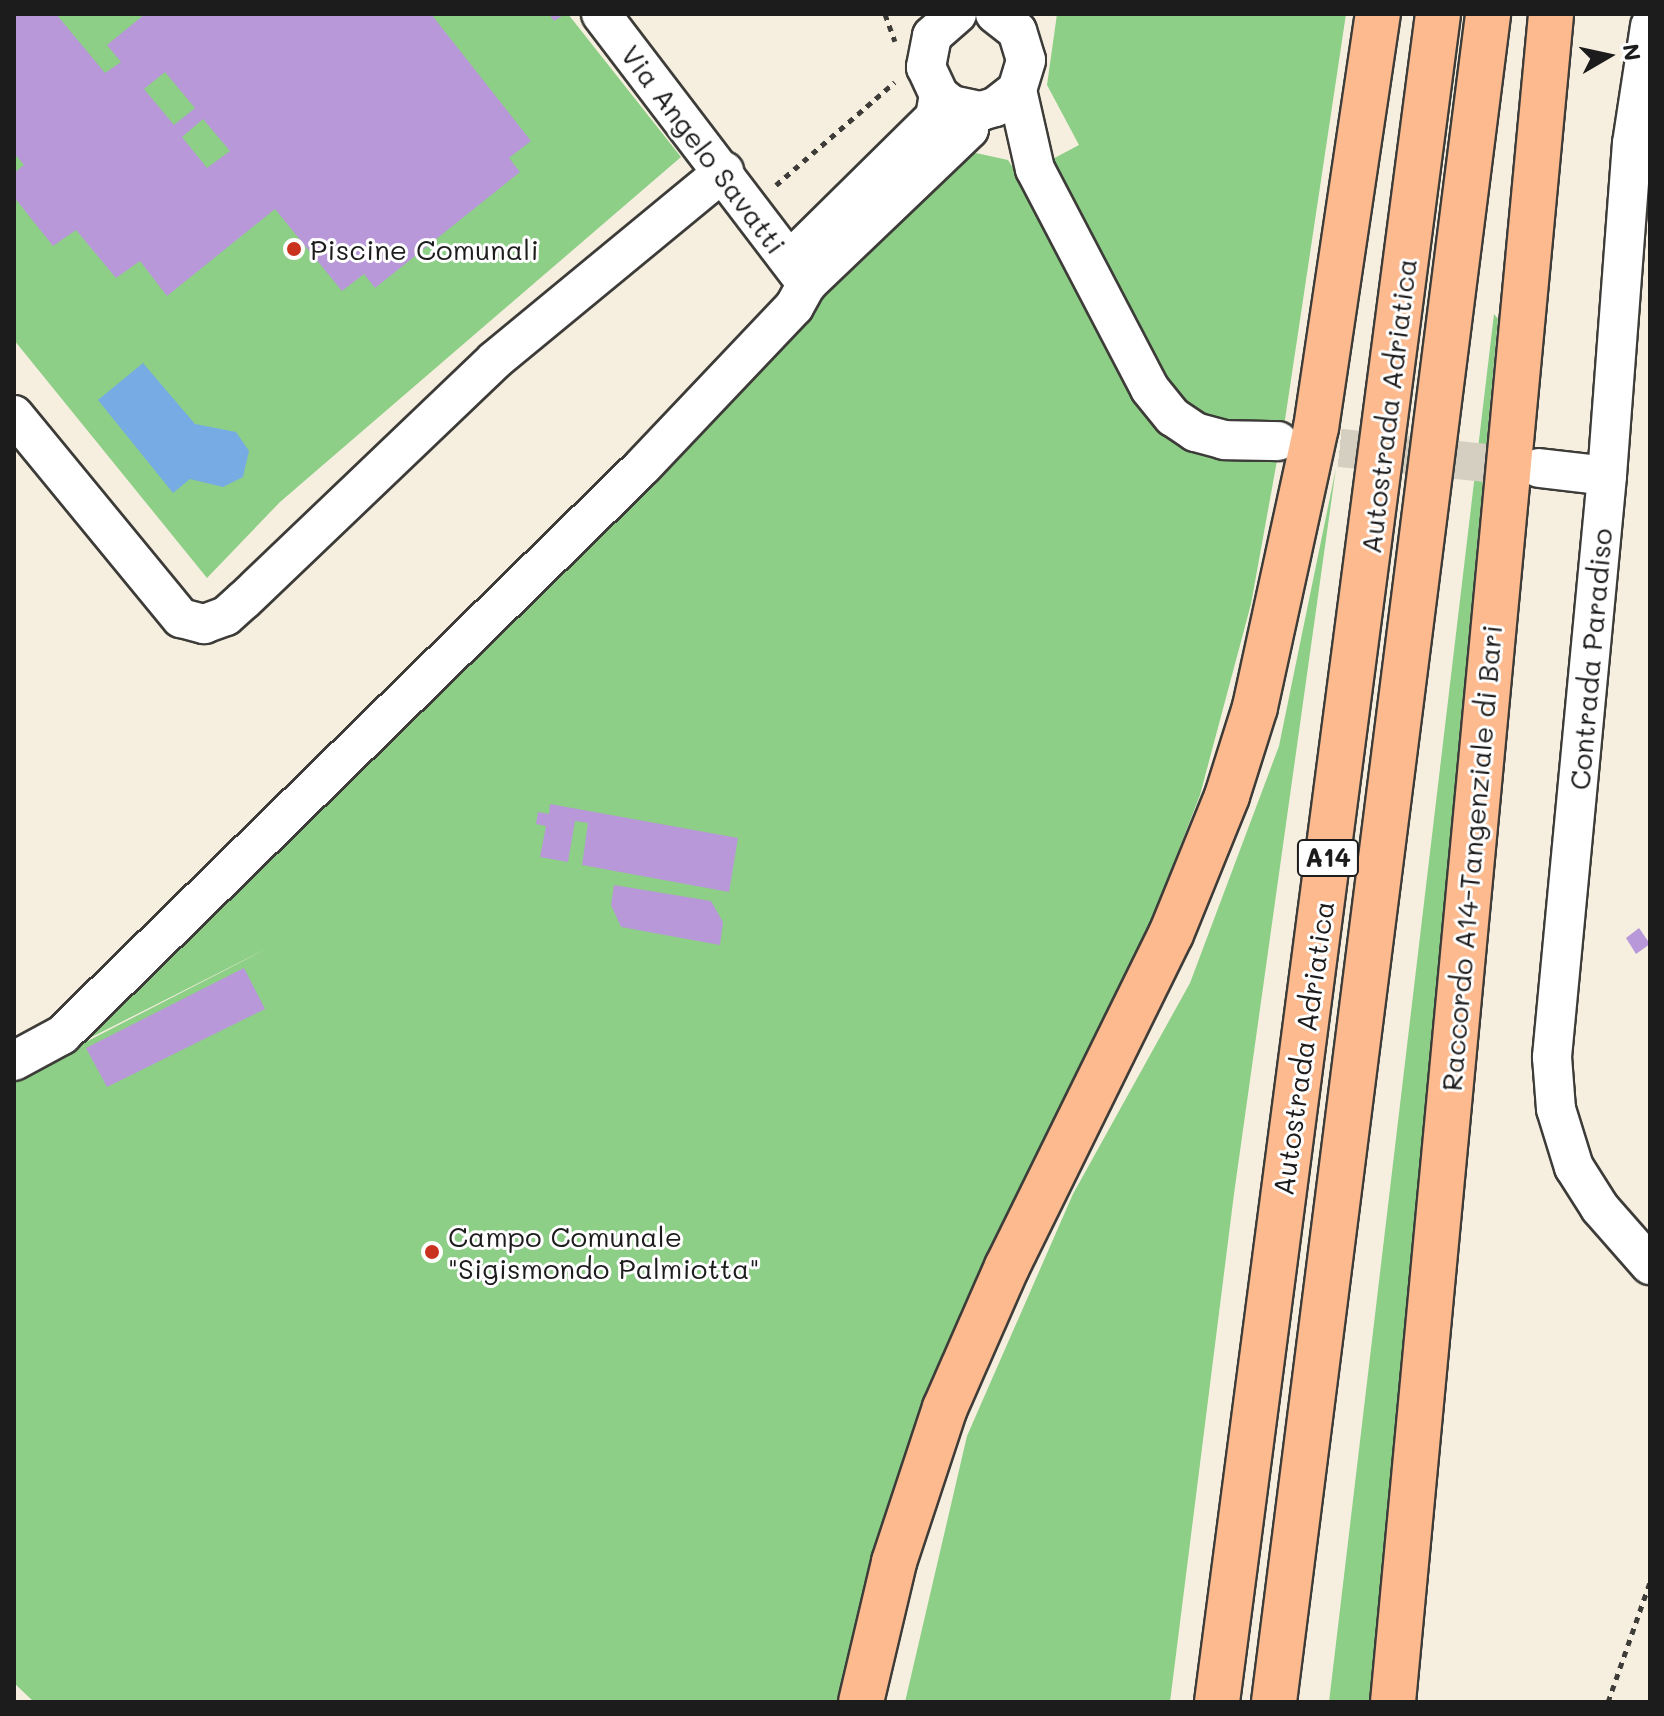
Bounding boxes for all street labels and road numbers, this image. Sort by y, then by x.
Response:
street label: Via Angelo Savatti [615,38,793,260]
street label: Autostrada Adriatica [1353,256,1423,556]
street label: Contrada Paradiso [1562,527,1618,791]
street label: Raccordo A14-Tangenziale di Bari [1434,624,1508,1092]
road number: A14 [1296,836,1360,880]
street label: Autostrada Adriatica [1266,899,1340,1197]

